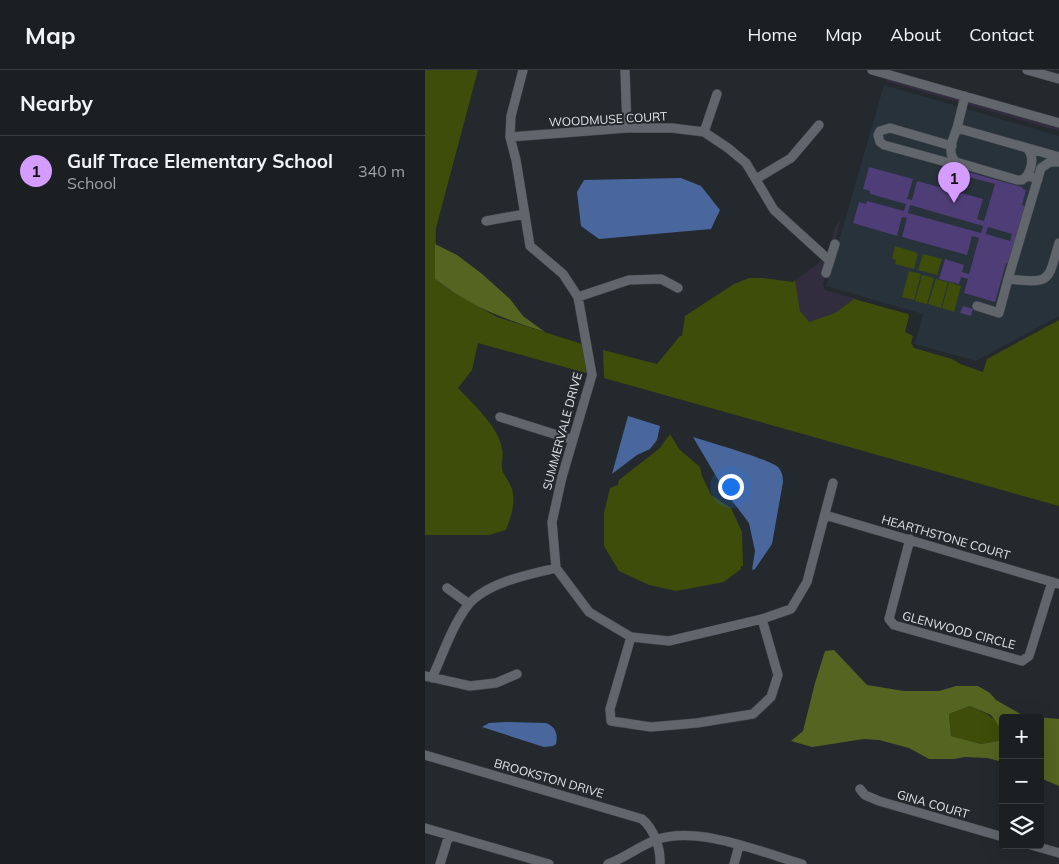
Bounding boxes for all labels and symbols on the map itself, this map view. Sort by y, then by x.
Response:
street label: WOODMUSE COURT [548,108,668,130]
pin: 1 [938,162,970,203]
street label: SUMMERVALE DRIVE [539,371,585,491]
your location [718,474,744,500]
street label: HEARTHSTONE COURT [880,511,1013,563]
street label: GLENWOOD CIRCLE [901,608,1017,652]
street label: BROOKSTON DRIVE [492,755,606,801]
street label: GINA COURT [895,787,971,822]

